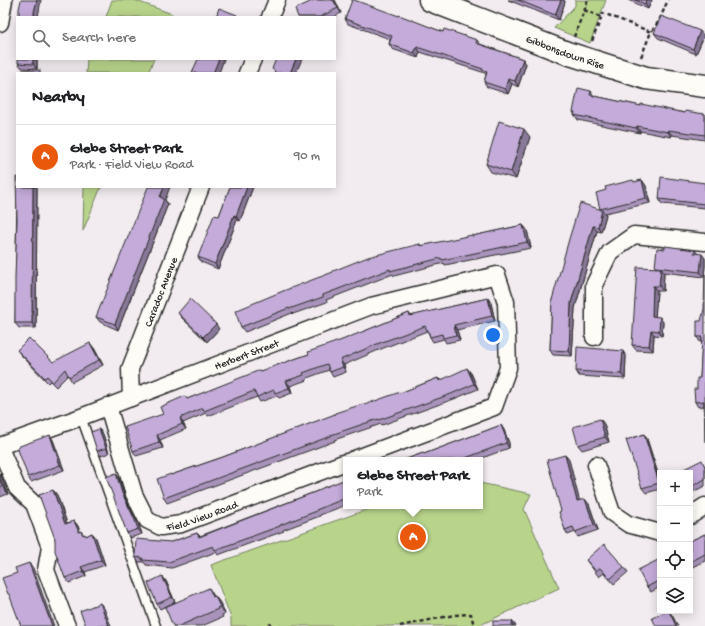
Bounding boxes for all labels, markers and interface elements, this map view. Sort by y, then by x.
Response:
search box [16,16,336,60]
icon: search [30,27,52,49]
text: Search here [62,29,136,47]
street label: Gibbonsdown Rise [524,34,606,73]
text: Nearby [32,88,85,108]
text: Glebe Street Park [70,140,182,158]
text: A [41,149,49,164]
text: 90 m [294,149,320,164]
text: Park · Field View Road [70,158,193,173]
street label: Caradoc Avenue [143,256,181,329]
your location [483,325,503,345]
street label: Herbert Street [213,337,282,373]
popup [343,457,483,509]
text: Glebe Street Park [357,467,469,485]
map controls [657,470,693,614]
button: + [657,470,693,506]
text: Park [357,485,382,500]
street label: Field View Road [165,499,241,534]
button: − [657,506,693,542]
pin: A [400,522,426,552]
button: locate [657,542,693,578]
button: layers [657,578,693,614]

